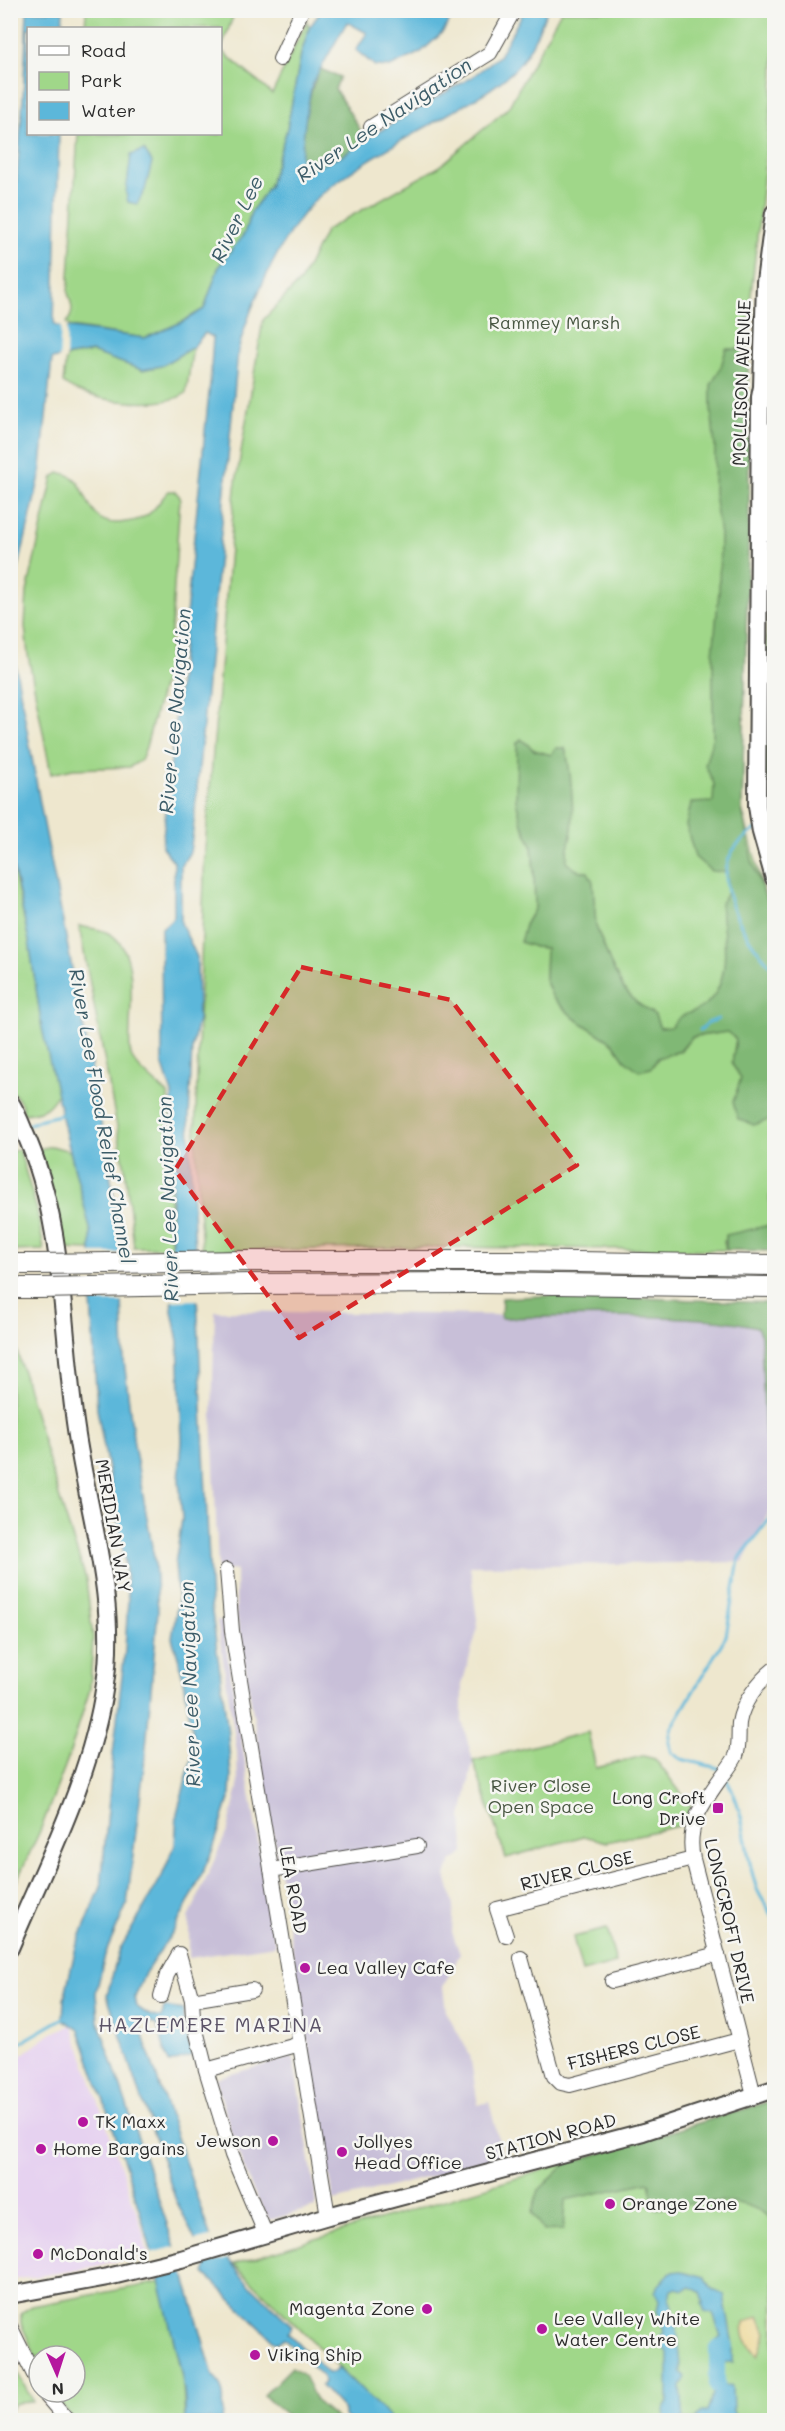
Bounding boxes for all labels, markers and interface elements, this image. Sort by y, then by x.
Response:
legend [27,27,222,135]
text: Road [81,38,126,62]
water label: River Lee Navigation [291,51,476,188]
text: Park [81,68,122,92]
text: Water [81,98,136,122]
water label: River Lee [204,171,268,266]
street label: MOLLISON AVENUE [726,300,756,466]
park label: Rammey Marsh [488,310,620,334]
water label: River Lee Navigation [152,607,196,815]
water label: River Lee Flood Relief Channel [64,966,142,1266]
water label: River Lee Navigation [150,1096,184,1302]
street label: MERIDIAN WAY [90,1457,138,1595]
water label: River Lee Navigation [172,1581,206,1787]
park label: River Close Open Space [488,1773,594,1818]
place label: Long Croft Drive [612,1785,706,1830]
marker: Long Croft Drive [711,1801,725,1815]
street label: LONGCROFT DRIVE [699,1836,761,2006]
street label: LEA ROAD [274,1844,313,1936]
street label: RIVER CLOSE [518,1844,636,1896]
place label: Lea Valley Cafe [317,1955,455,1979]
marker: Lea Valley Cafe [298,1961,312,1975]
district label: HAZLEMERE MARINA [98,2011,324,2037]
street label: FISHERS CLOSE [565,2019,702,2075]
street label: STATION ROAD [483,2107,619,2165]
place label: TK Maxx [95,2109,166,2133]
marker: TK Maxx [76,2115,90,2129]
place label: Jewson [197,2128,261,2152]
place label: Jollyes Head Office [354,2129,462,2174]
marker: Jewson [266,2134,280,2148]
place label: Home Bargains [53,2136,185,2160]
marker: Home Bargains [34,2142,48,2156]
marker: Jollyes Head Office [335,2145,349,2159]
place label: Orange Zone [622,2191,738,2215]
marker: Orange Zone [603,2197,617,2211]
place label: McDonald's [50,2241,148,2265]
marker: McDonald's [31,2247,45,2261]
place label: Magenta Zone [289,2296,415,2320]
marker: Magenta Zone [420,2302,434,2316]
place label: Lee Valley White Water Centre [554,2306,700,2351]
marker: Lee Valley White Water Centre [535,2322,549,2336]
place label: Viking Ship [267,2342,362,2366]
north arrow [27,2344,87,2404]
marker: Viking Ship [248,2348,262,2362]
text: N [51,2379,64,2400]

